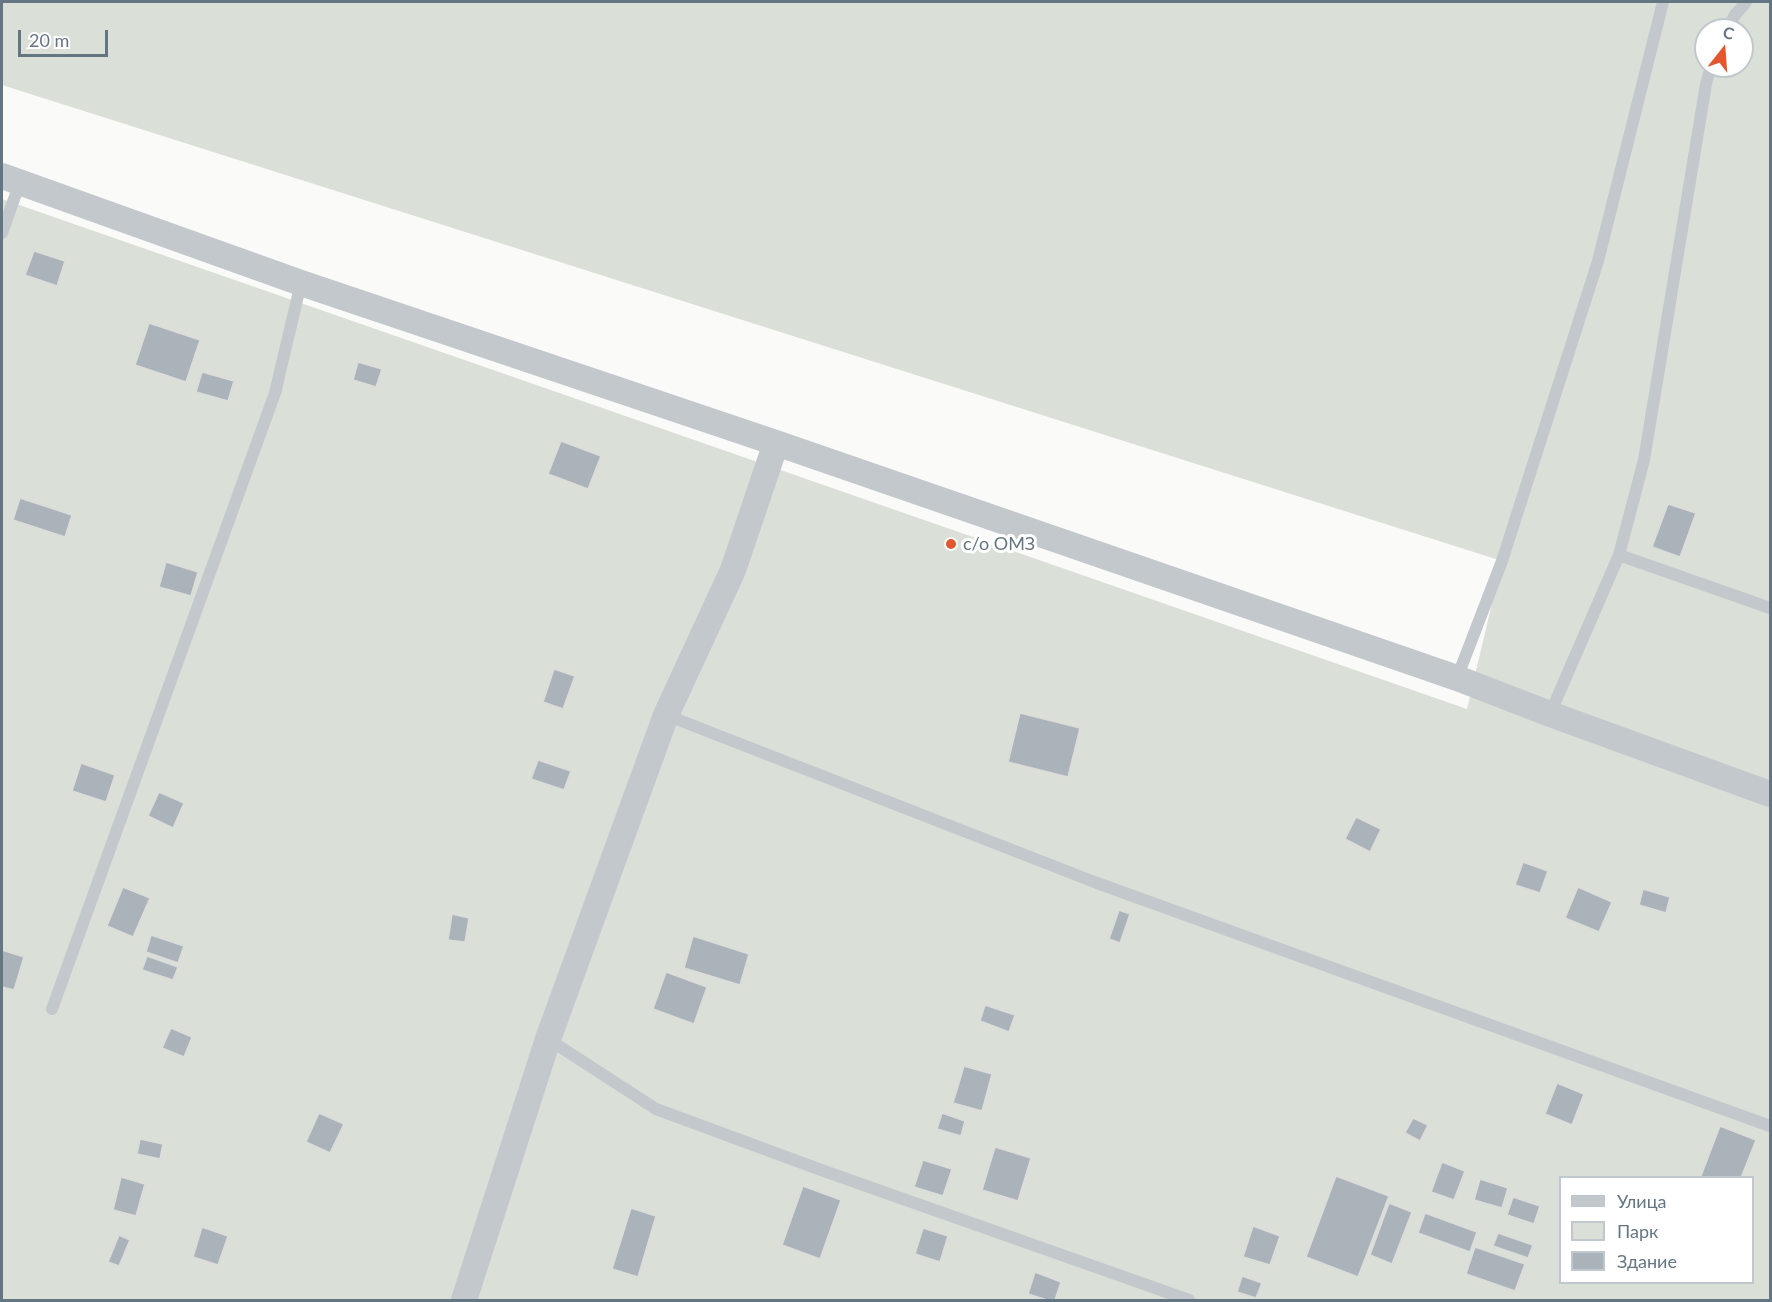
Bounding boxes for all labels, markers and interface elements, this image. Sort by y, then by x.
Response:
scale bar [21,18,111,56]
north arrow [1694,18,1754,78]
text: С [1721,22,1737,43]
text: 20 m [29,29,69,51]
place label: с/о ОМЗ [963,533,1035,555]
marker: с/о ОМЗ [944,537,958,551]
legend [1559,1176,1754,1284]
text: Улица [1617,1190,1667,1212]
text: Парк [1617,1220,1658,1242]
text: Здание [1617,1250,1677,1272]

